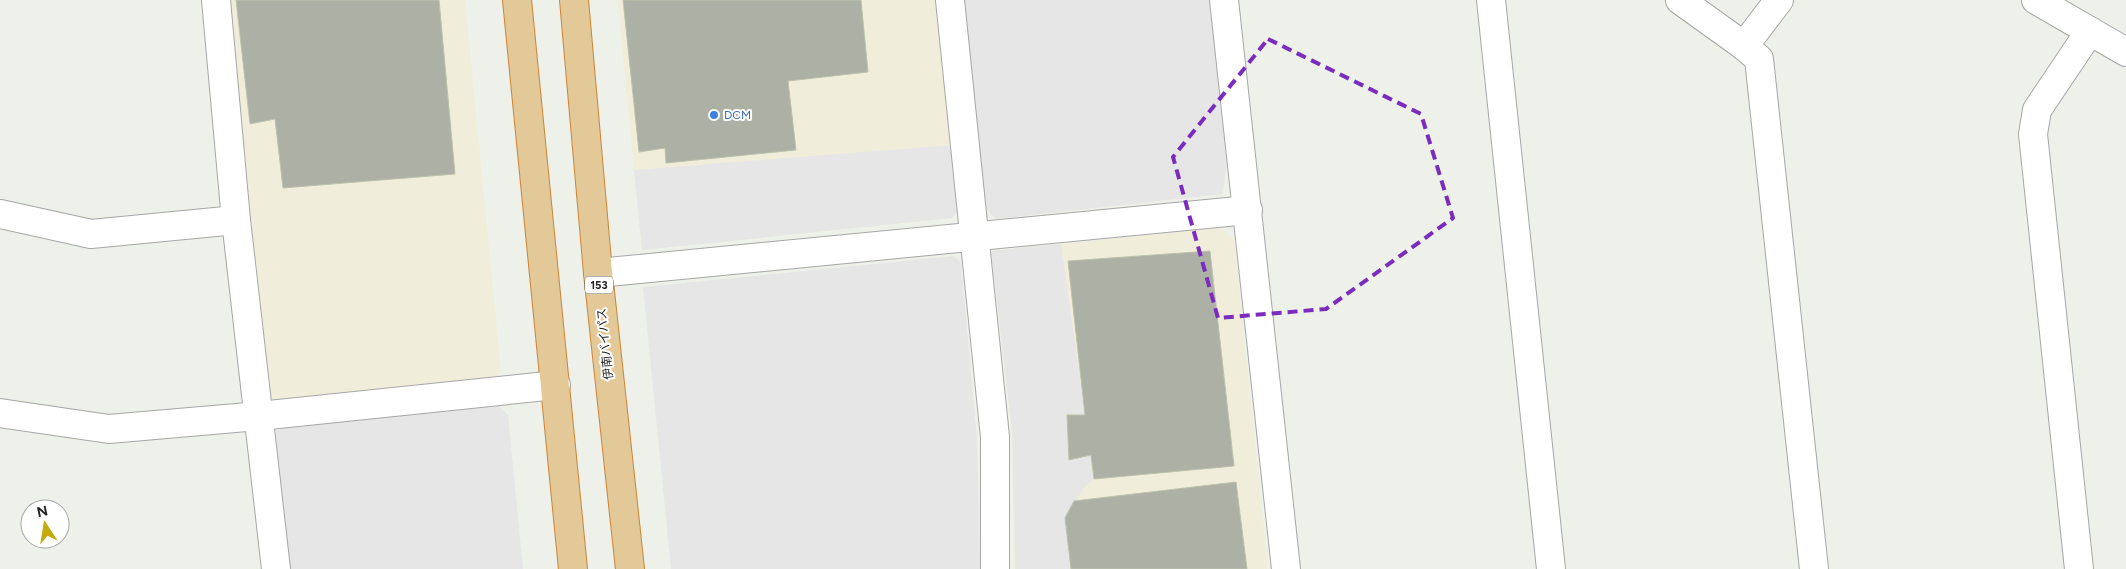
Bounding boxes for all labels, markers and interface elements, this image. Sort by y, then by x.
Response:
place label: DCM [724,108,751,122]
marker: DCM [708,109,720,121]
road number: 153 [585,276,613,294]
street label: 伊南バイパス [594,308,616,380]
north arrow [20,499,70,549]
text: N [35,502,49,521]

